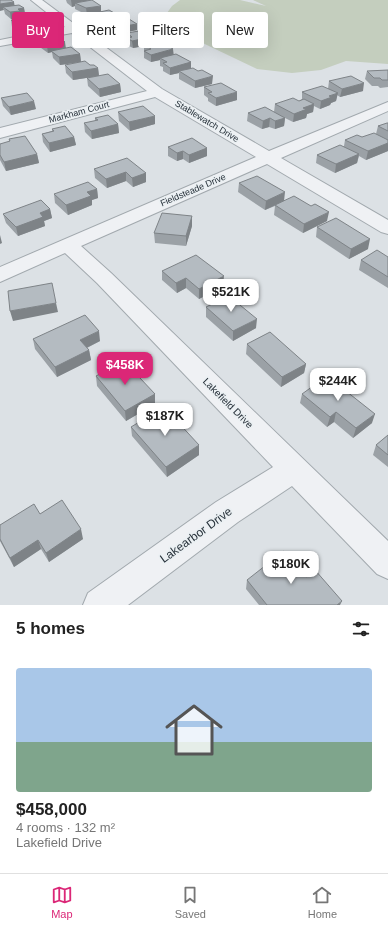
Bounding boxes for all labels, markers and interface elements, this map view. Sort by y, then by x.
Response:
chip: Buy [12,12,64,48]
chip: Rent [72,12,130,48]
chip: Filters [138,12,204,48]
chip: New [212,12,268,48]
street label: Stablewatch Drive [173,98,241,144]
street label: Markham Court [48,99,111,125]
street label: Fieldsteade Drive [159,172,227,208]
pin: $521K [203,279,259,313]
text: $521K [212,284,250,299]
pin: $458K [97,352,153,386]
text: $458K [106,357,144,372]
pin: $244K [310,368,366,402]
text: $244K [319,373,357,388]
street label: Lakefield Drive [201,376,256,431]
pin: $187K [137,403,193,437]
text: $187K [146,408,184,423]
street label: Lakearbor Drive [157,504,235,566]
pin: $180K [263,551,319,585]
text: $180K [272,556,310,571]
icon: filters [350,618,372,640]
text: 5 homes [16,619,85,638]
icon: home [158,694,230,766]
text: $458,000 [16,800,87,819]
text: 4 rooms · 132 m² [16,820,115,835]
text: Lakefield Drive [16,835,102,850]
tab: Map [51,884,73,920]
tab: Saved [175,884,206,920]
tab: Home [308,884,337,920]

